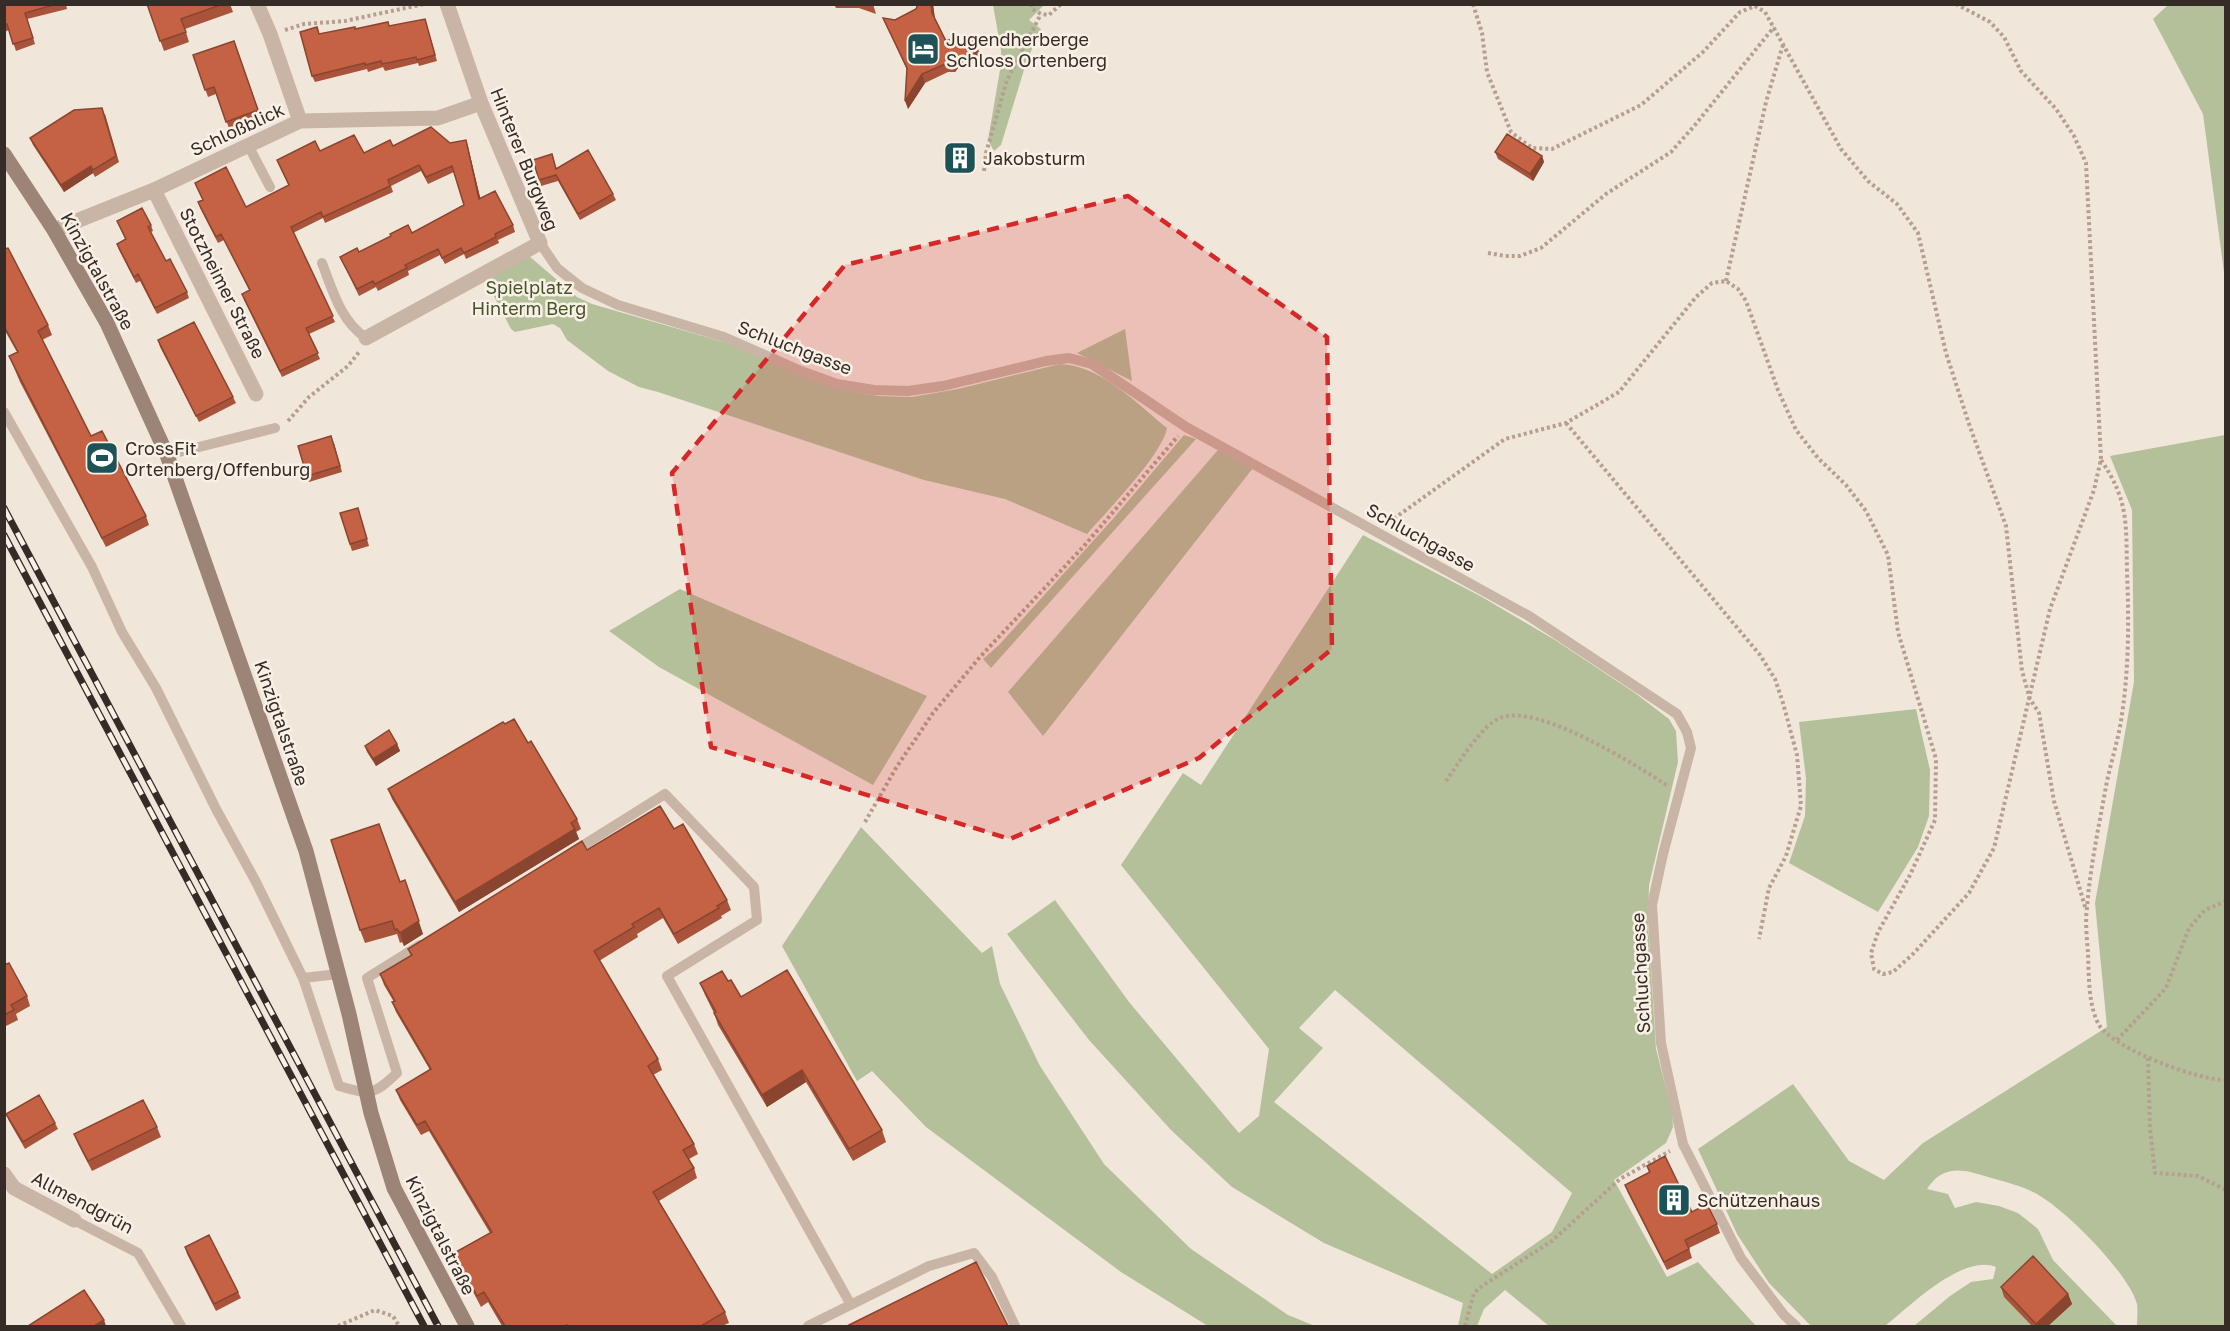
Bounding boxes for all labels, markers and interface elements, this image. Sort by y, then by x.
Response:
place label: Jugendherberge Schloss Ortenberg [946,28,1107,71]
hotel icon: Jugendherberge Schloss Ortenberg [905,31,941,67]
street label: Hinterer Burgweg [486,84,564,234]
street label: Schloßblick [187,98,287,160]
building icon: Jakobsturm [942,140,978,176]
place label: Jakobsturm [983,147,1085,169]
street label: Stotzheimer Straße [175,204,271,362]
street label: Kinzigtalstraße [57,208,139,334]
park label: Spielplatz Hinterm Berg [472,276,586,319]
street label: Schluchgasse [735,315,855,379]
place label: CrossFit Ortenberg/Offenburg [125,437,310,480]
sports icon: CrossFit Ortenberg/Offenburg [84,440,120,476]
street label: Schluchgasse [1363,498,1479,576]
street label: Kinzigtalstraße [250,657,314,789]
street label: Schluchgasse [1626,912,1654,1034]
street label: Allmendgrün [28,1166,138,1238]
street label: Kinzigtalstraße [401,1172,481,1298]
building icon: Schützenhaus [1656,1182,1692,1218]
place label: Schützenhaus [1697,1189,1820,1211]

